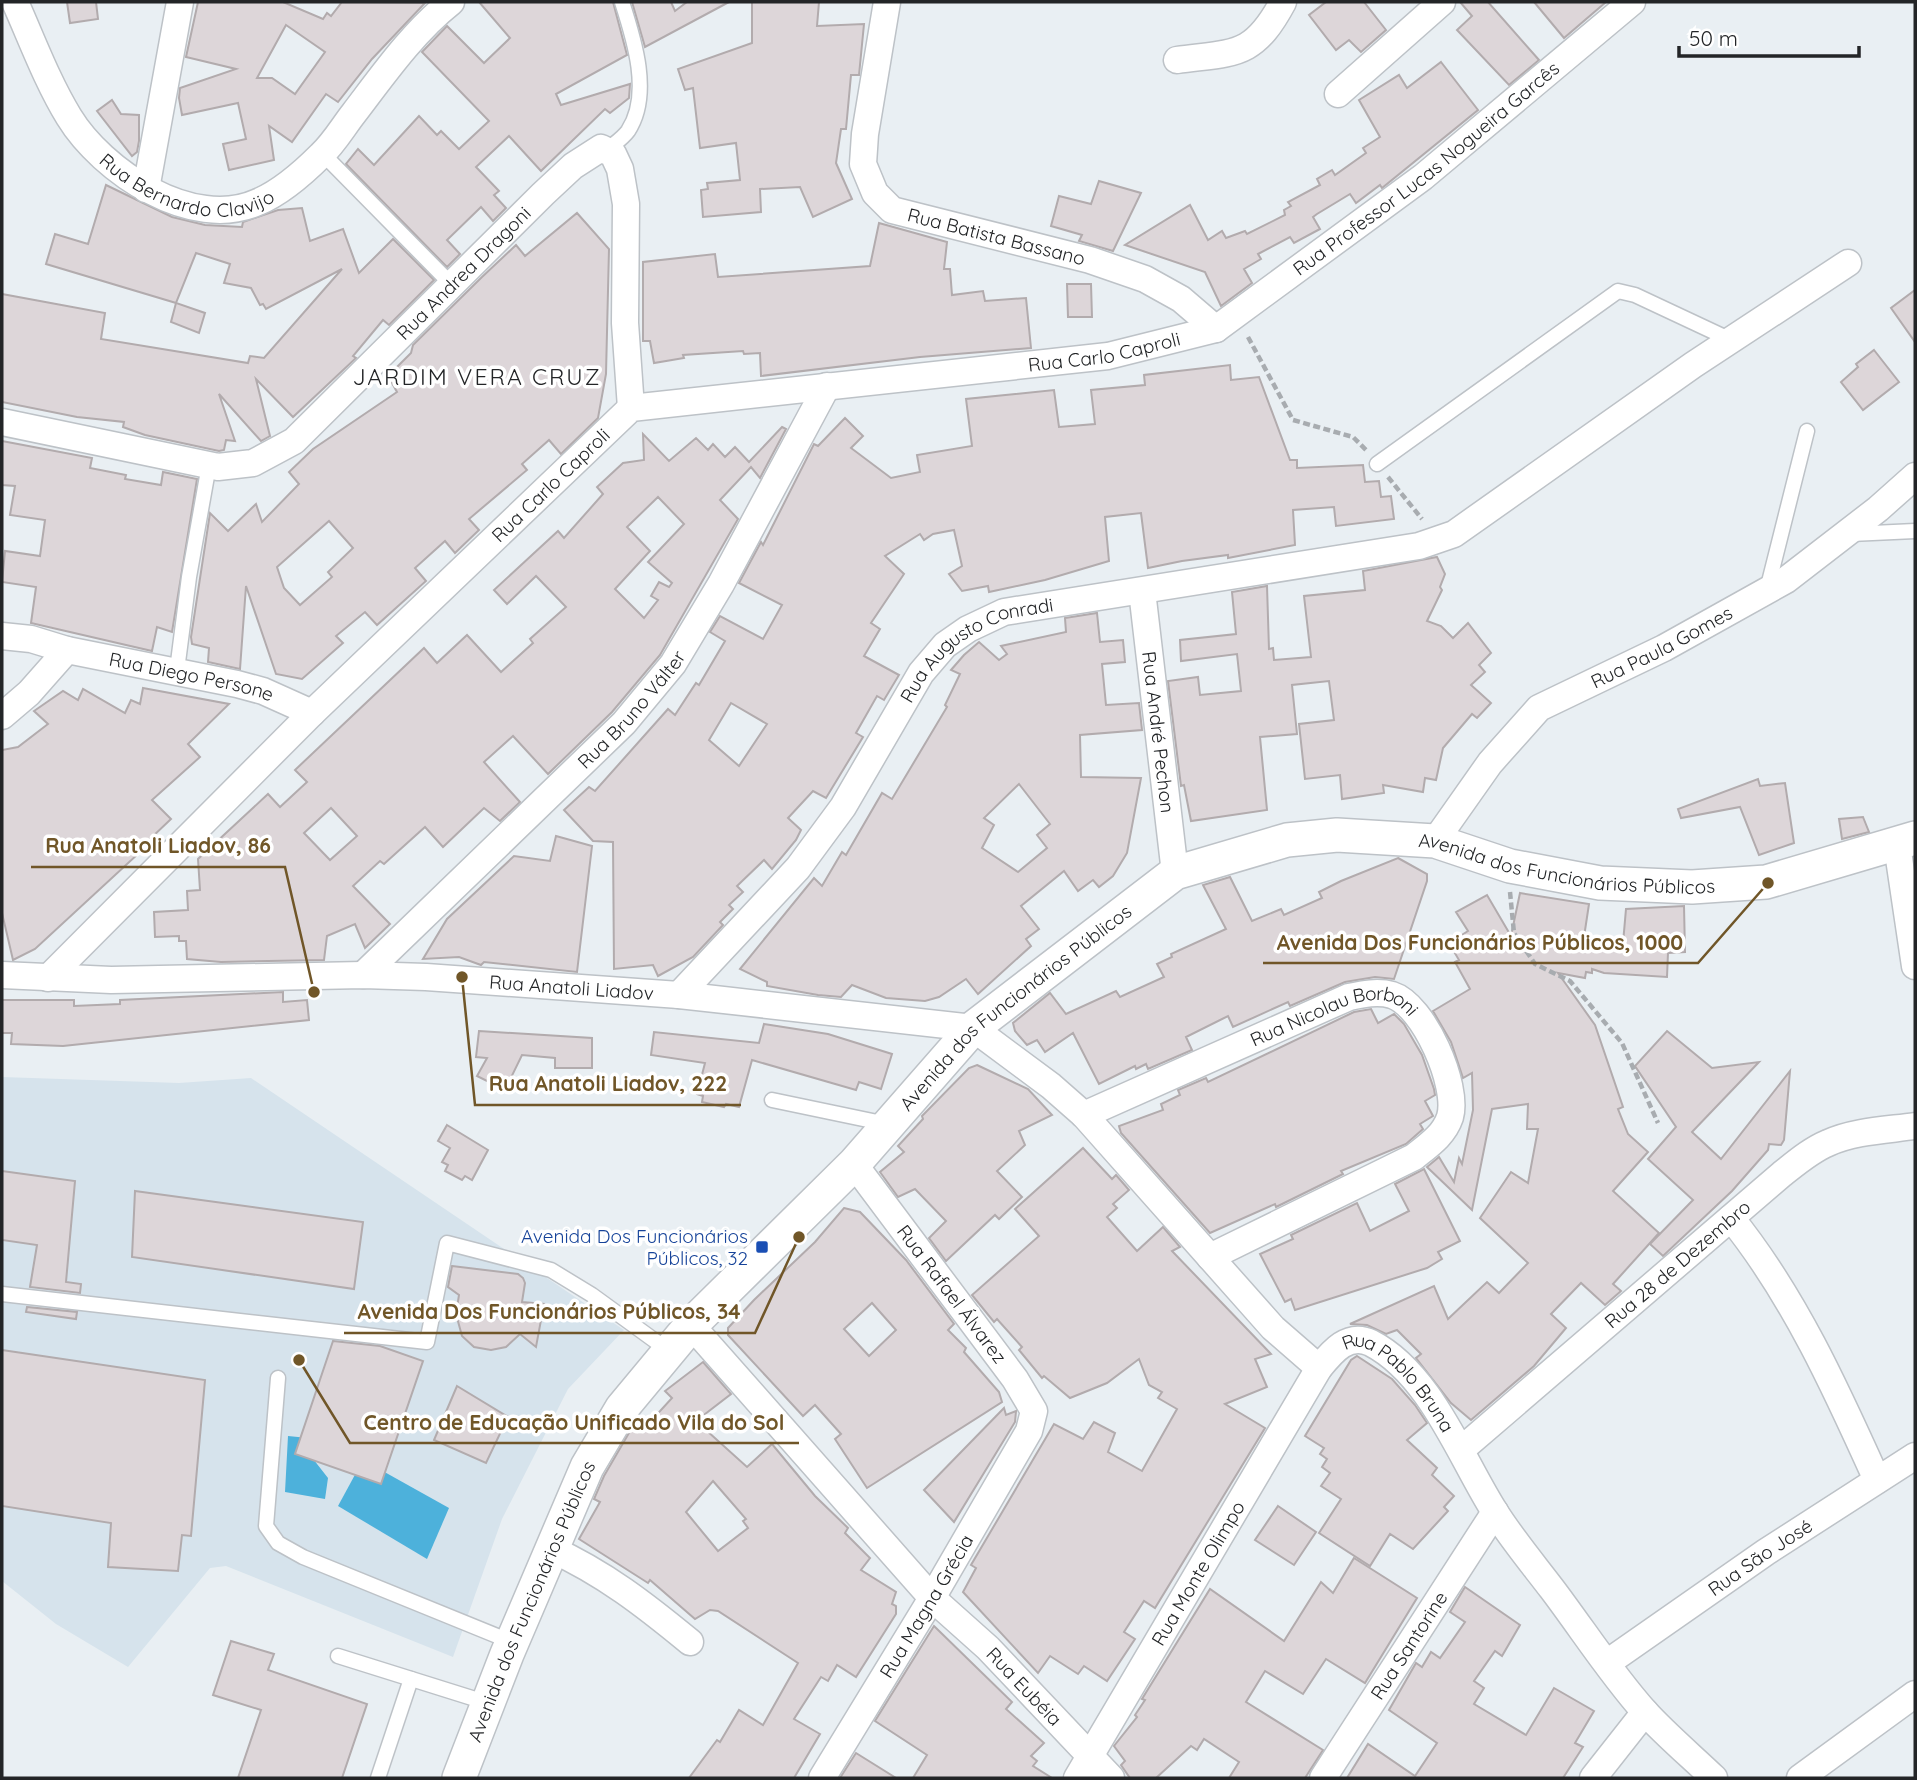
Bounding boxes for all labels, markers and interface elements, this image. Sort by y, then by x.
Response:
scale bar [1679,14,1859,58]
text: 50 m [1689,25,1738,51]
street label: Rua Professor Lucas Nogueira Garcês [1288,56,1564,281]
street label: Rua Bernardo Clavijo [95,148,278,222]
street label: Rua Andrea Dragoni [391,201,536,345]
street label: Rua Batista Bassano [905,202,1088,270]
street label: Rua Carlo Caproli [1027,326,1183,377]
district label: JARDIM VERA CRUZ [352,362,602,391]
street label: Rua Carlo Caproli [486,423,615,547]
street label: Rua Augusto Conradi [894,592,1055,707]
street label: Rua Paula Gomes [1587,600,1737,693]
street label: Rua Bruno Válter [572,645,691,773]
street label: Rua Diego Persone [107,647,278,706]
street label: Rua André Pechon [1137,650,1180,814]
callout: Rua Anatoli Liadov, 86 [31,825,285,867]
street label: Avenida dos Funcionários Públicos [1418,828,1716,899]
text: Rua Anatoli Liadov, 86 [45,832,271,858]
street label: Avenida dos Funcionários Públicos [894,899,1136,1116]
callout: Avenida Dos Funcionários Públicos, 1000 [1263,921,1698,963]
text: Avenida Dos Funcionários Públicos, 1000 [1277,929,1683,955]
street label: Rua Anatoli Liadov [488,970,655,1005]
street label: Rua Nicolau Borboni [1246,981,1424,1052]
callout: Rua Anatoli Liadov, 222 [475,1063,741,1105]
text: Rua Anatoli Liadov, 222 [489,1070,727,1096]
street label: Rua 28 de Dezembro [1599,1195,1755,1333]
street label: Rua Rafael Álvarez [892,1220,1012,1368]
place label: Avenida Dos Funcionários Públicos, 32 [521,1224,748,1270]
marker: Avenida Dos Funcionários Públicos, 32 [754,1239,770,1255]
callout: Avenida Dos Funcionários Públicos, 34 [344,1291,755,1333]
text: Avenida Dos Funcionários Públicos, 34 [357,1298,741,1324]
street label: Rua Pablo Bruna [1338,1328,1460,1436]
callout: Centro de Educação Unificado Vila do Sol [350,1401,799,1443]
text: Centro de Educação Unificado Vila do Sol [364,1409,784,1435]
street label: Avenida dos Funcionários Públicos [462,1456,600,1745]
street label: Rua Monte Olimpo [1146,1496,1250,1650]
street label: Rua São José [1703,1513,1817,1601]
street label: Rua Magna Grécia [874,1530,978,1682]
street label: Rua Santorine [1365,1587,1453,1704]
street label: Rua Eubéia [981,1642,1067,1731]

